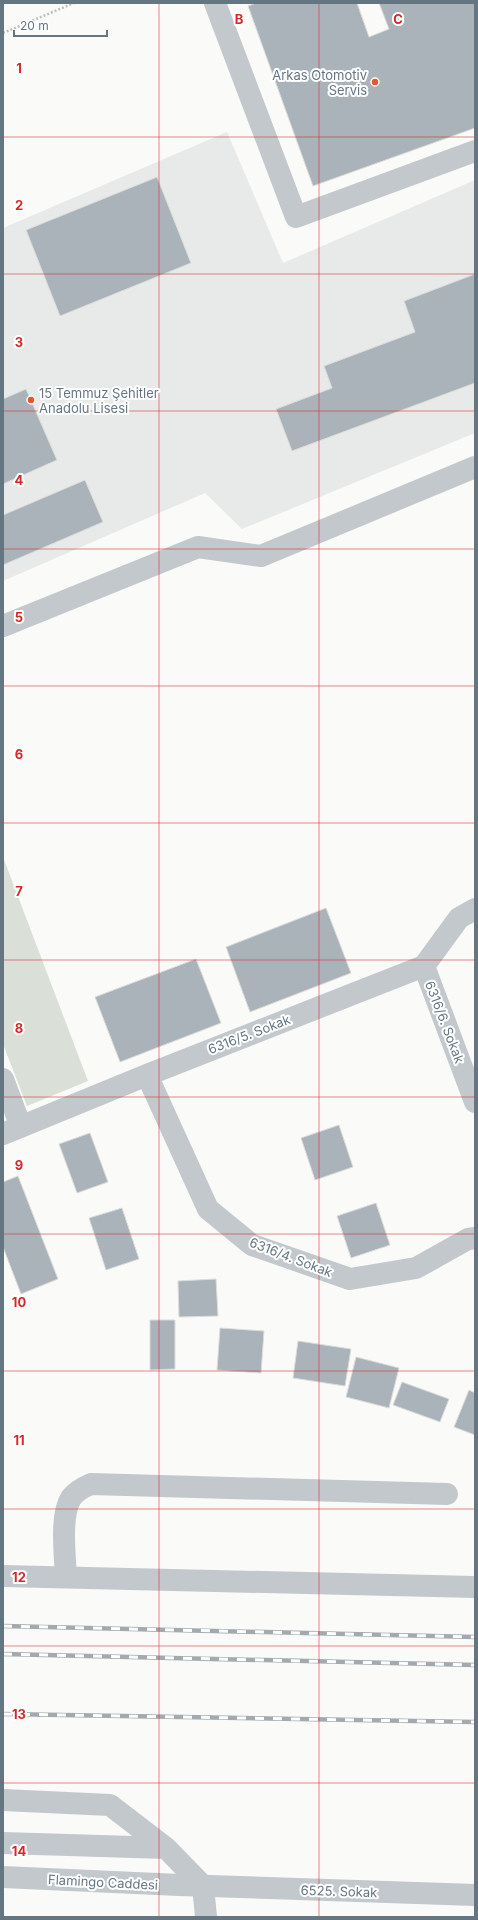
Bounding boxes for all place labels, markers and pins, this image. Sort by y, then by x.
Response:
place label: Arkas Otomotiv Servis [272,67,367,98]
marker: Arkas Otomotiv Servis [370,77,380,87]
place label: 15 Temmuz Şehitler Anadolu Lisesi [39,385,159,416]
marker: 15 Temmuz Şehitler Anadolu Lisesi [26,395,36,405]

